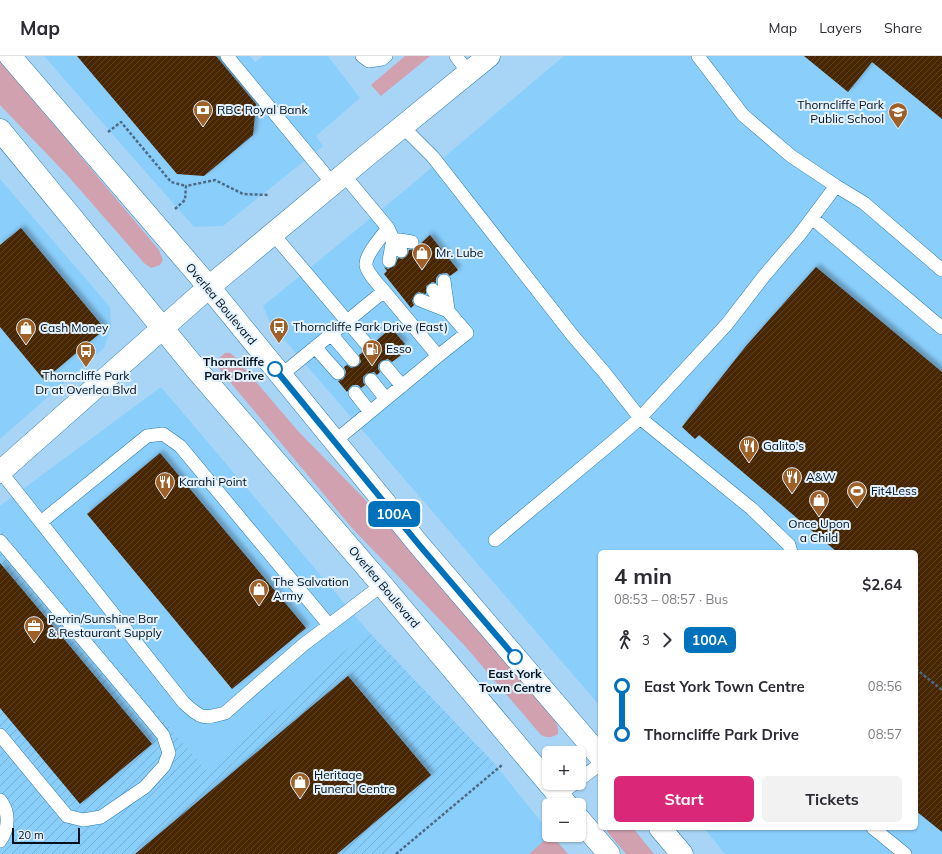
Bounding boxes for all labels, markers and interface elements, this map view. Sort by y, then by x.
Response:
text: Map [20,16,60,40]
text: Map [768,19,797,37]
text: Layers [819,19,862,37]
text: Share [884,19,922,37]
place label: Thorncliffe Park Public School [797,97,885,126]
bank icon: RBC Royal Bank [192,99,214,127]
school or university icon: Thorncliffe Park Public School [887,101,909,129]
place label: RBC Royal Bank [217,102,309,117]
shop icon: Mr. Lube [411,242,433,270]
place label: Mr. Lube [436,245,483,260]
street label: Overlea Boulevard [183,260,260,348]
bus stop icon: Thorncliffe Park Drive (East) [268,316,290,344]
shop icon: Cash Money [15,317,37,345]
place label: Thorncliffe Park Drive (East) [293,319,448,334]
place label: Cash Money [40,320,109,335]
fuel station icon: Esso [361,338,383,366]
bus stop icon: Thorncliffe Park Dr at Overlea Blvd [75,340,97,368]
place label: Esso [386,341,412,356]
place label: Thorncliffe Park Drive [203,354,264,383]
marker: Thorncliffe Park Drive [267,361,283,377]
place label: Thorncliffe Park Dr at Overlea Blvd [35,368,137,397]
restaurant icon: Galito's [738,435,760,463]
place label: Galito's [763,438,804,453]
restaurant icon: A&W [781,466,803,494]
place label: A&W [806,469,836,484]
restaurant icon: Karahi Point [154,471,176,499]
place label: Karahi Point [179,474,247,489]
sports icon: Fit4Less [846,480,868,508]
place label: Fit4Less [871,483,917,498]
shop icon: Once Upon a Child [808,489,830,517]
line badge: 100A [366,501,422,527]
text: 100A [376,505,412,523]
place label: Once Upon a Child [788,516,850,545]
street label: Overlea Boulevard [346,543,423,631]
text: 4 min [614,562,672,590]
place label: The Salvation Army [273,574,349,603]
text: $2.64 [862,575,902,594]
shop icon: The Salvation Army [248,578,270,606]
text: 08:53 – 08:57 · Bus [614,591,728,607]
place label: Perrin/Sunshine Bar & Restaurant Supply [48,611,163,640]
office icon: Perrin/Sunshine Bar & Restaurant Supply [23,615,45,643]
icon: walk [614,629,636,651]
icon: forward [656,629,678,651]
text: 100A [692,631,728,649]
text: 3 [642,632,650,648]
marker: East York Town Centre [507,649,523,665]
place label: East York Town Centre [479,666,551,695]
text: East York Town Centre [644,677,805,696]
text: 08:56 [868,678,902,694]
text: Thorncliffe Park Drive [644,725,799,744]
text: 08:57 [868,726,902,742]
map controls [542,746,586,842]
button: + [542,746,586,790]
place label: Heritage Funeral Centre [314,767,395,796]
shop icon: Heritage Funeral Centre [289,771,311,799]
button: Start [614,776,754,822]
button: Tickets [762,776,902,822]
button: − [542,798,586,842]
scale bar [12,826,80,845]
text: 20 m [18,828,44,842]

